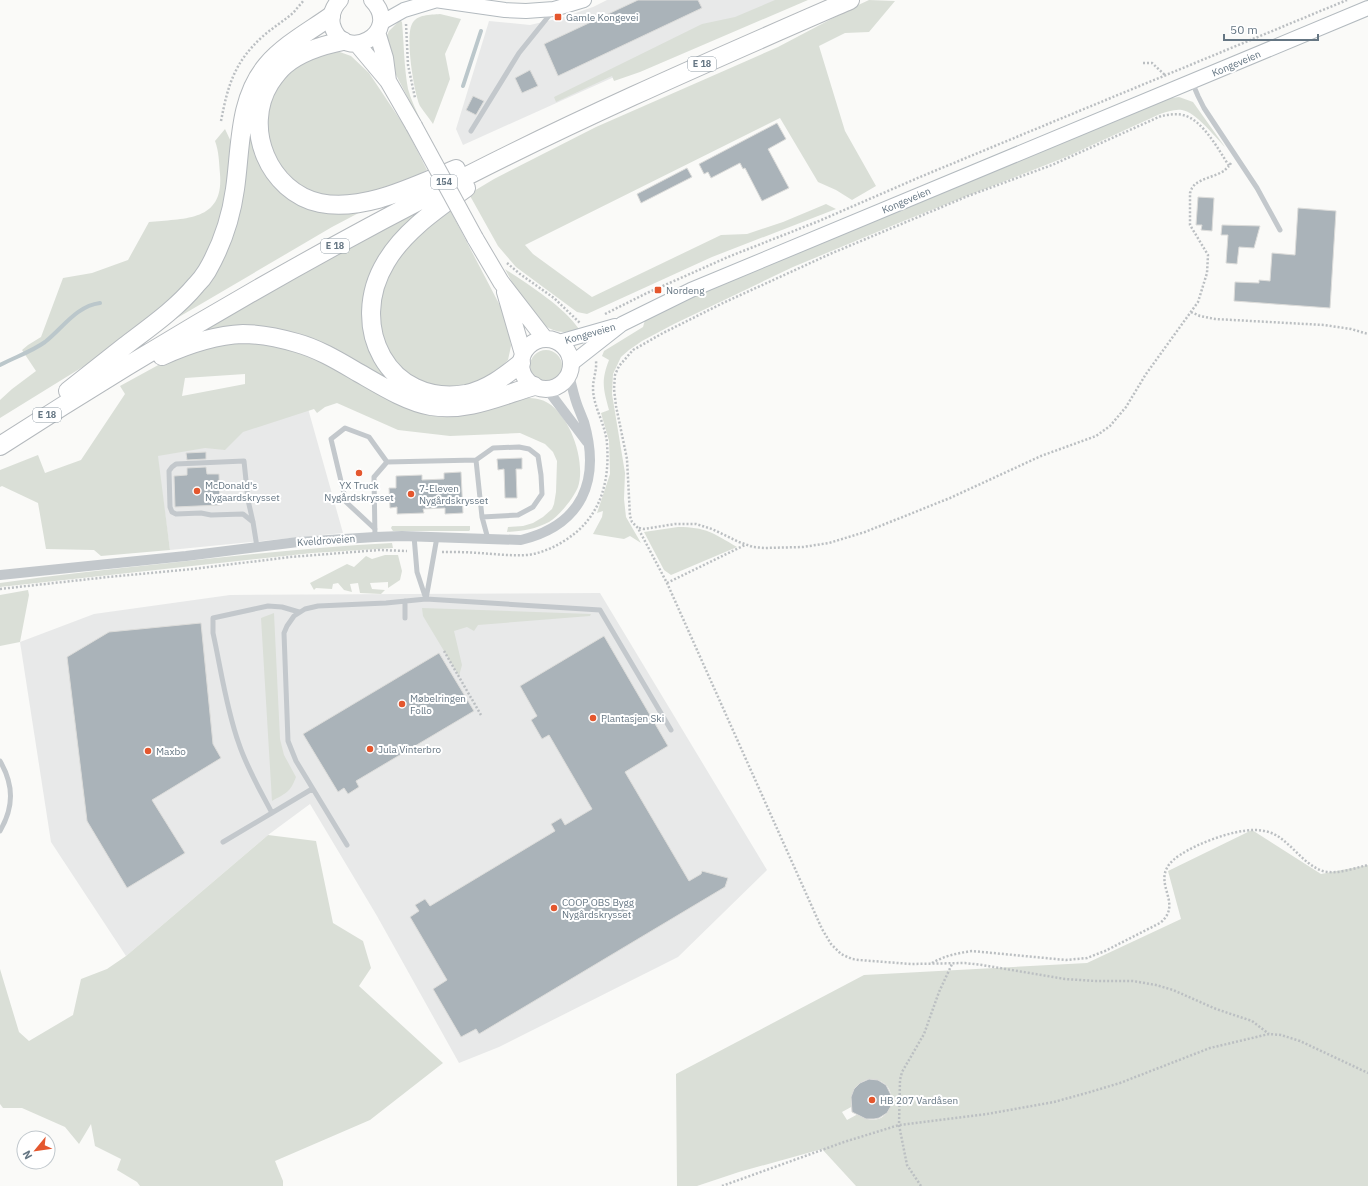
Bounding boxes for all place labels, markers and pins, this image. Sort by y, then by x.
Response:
place label: Gamle Kongevei [566,11,638,24]
marker: Gamle Kongevei [553,12,563,22]
place label: Nordeng [666,284,705,297]
marker: Nordeng [653,285,663,295]
marker: YX Truck Nygårdskrysset [354,468,364,478]
place label: McDonald's Nygaardskrysset [205,479,280,504]
place label: YX Truck Nygårdskrysset [324,479,394,504]
place label: 7-Eleven Nygårdskrysset [419,482,489,507]
marker: McDonald's Nygaardskrysset [192,486,202,496]
marker: 7-Eleven Nygårdskrysset [406,489,416,499]
place label: Møbelringen Follo [410,692,466,717]
marker: Møbelringen Follo [397,699,407,709]
place label: Plantasjen Ski [601,712,664,725]
marker: Plantasjen Ski [588,713,598,723]
place label: Jula Vinterbro [378,743,442,756]
marker: Jula Vinterbro [365,744,375,754]
place label: Maxbo [156,745,186,758]
marker: Maxbo [143,746,153,756]
place label: COOP OBS Bygg Nygårdskrysset [562,896,635,921]
marker: COOP OBS Bygg Nygårdskrysset [549,903,559,913]
place label: HB 207 Vardåsen [880,1094,958,1107]
marker: HB 207 Vardåsen [867,1095,877,1105]

